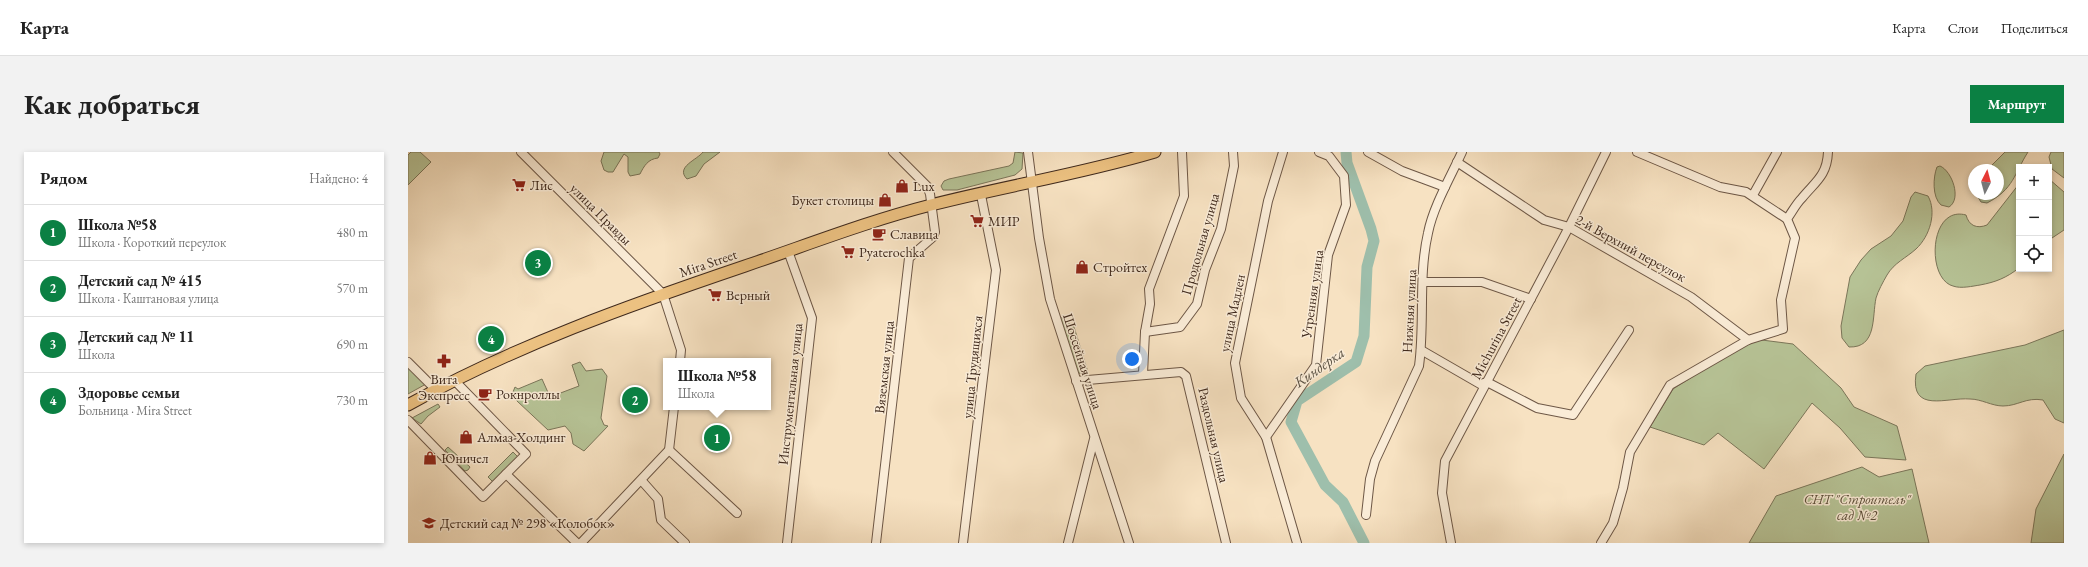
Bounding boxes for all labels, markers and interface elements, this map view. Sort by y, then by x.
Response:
text: Карта [20,15,69,40]
text: Карта [1892,19,1926,37]
text: Слои [1948,19,1979,37]
text: Поделиться [2001,19,2068,37]
button: Маршрут [1970,85,2064,123]
text: Как добраться [24,86,200,122]
north arrow [1968,164,2004,200]
map controls [2016,164,2052,272]
button: + [2016,164,2052,200]
text: Рядом [40,167,88,189]
text: Найдено: 4 [309,170,368,187]
place label: Лис [530,176,553,194]
supermarket icon: Лис [511,177,527,193]
place label: Lux [913,177,935,195]
shop icon: Lux [894,178,910,194]
street label: улица Правды [566,179,636,249]
place label: Букет столицы [791,191,874,209]
street label: Продольная улица [1177,191,1223,297]
shop icon: Букет столицы [877,192,893,208]
button: − [2016,200,2052,236]
street label: 2-й Верхний переулок [1573,210,1690,286]
place label: МИР [988,212,1020,230]
supermarket icon: МИР [969,213,985,229]
text: Школа №58 [78,215,157,234]
text: 1 [50,224,56,241]
text: 480 m [337,224,368,241]
place label: Славица [890,225,939,243]
cafe icon: Славица [871,226,887,242]
text: Школа · Короткий переулок [78,234,226,251]
button: locate [2016,236,2052,272]
place label: Pyaterochka [859,243,925,261]
supermarket icon: Pyaterochka [840,244,856,260]
street label: Mira Street [677,245,740,281]
pin: 3 [525,248,551,278]
street label: Утренняя улица [1297,248,1327,340]
place label: Стройтех [1093,258,1147,276]
shop icon: Стройтех [1074,259,1090,275]
street label: Нижняя улица [1398,268,1420,353]
text: Детский сад № 415 [78,271,202,290]
street label: улица Мадлен [1215,272,1249,354]
text: 2 [50,280,56,297]
text: 570 m [337,280,368,297]
place label: Верный [726,286,771,304]
supermarket icon: Верный [707,287,723,303]
text: Школа · Каштановая улица [78,290,219,307]
street label: Michurina Street [1467,293,1526,382]
street label: Шоссейная улица [1059,311,1107,412]
street label: улица Трудящихся [958,315,986,419]
street label: Вяземская улица [870,319,898,414]
street label: Инструментальная улица [774,322,806,466]
pin: 4 [478,324,504,354]
text: Детский сад № 11 [78,327,194,346]
text: 3 [50,336,56,353]
text: 690 m [337,336,368,353]
water label: Киндерка [1289,343,1348,392]
text: Школа [78,346,115,363]
your location [1122,349,1142,369]
pharmacy icon: Вита Экспресс [436,353,452,369]
popup [663,358,771,410]
text: Школа №58 [678,366,756,385]
place label: Вита Экспресс [418,370,470,404]
text: Здоровье семьи [78,383,180,402]
place label: Рокнроллы [496,385,560,403]
pin: 2 [622,385,648,415]
text: Школа [678,385,715,402]
cafe icon: Рокнроллы [477,386,493,402]
street label: Раздольная улица [1194,386,1234,485]
text: 4 [50,392,56,409]
text: 730 m [337,392,368,409]
text: Больница · Mira Street [78,402,192,419]
pin: 1 [704,423,730,453]
place label: Алмаз-Холдинг [476,428,565,446]
shop icon: Алмаз-Холдинг [458,429,474,445]
place label: Юничел [441,449,489,467]
shop icon: Юничел [422,450,438,466]
park label: СНТ "Строитель" сад №2 [1804,490,1912,524]
place label: Детский сад № 298 «Колобок» [440,514,615,532]
school or university icon: Детский сад № 298 «Колобок» [421,515,437,531]

